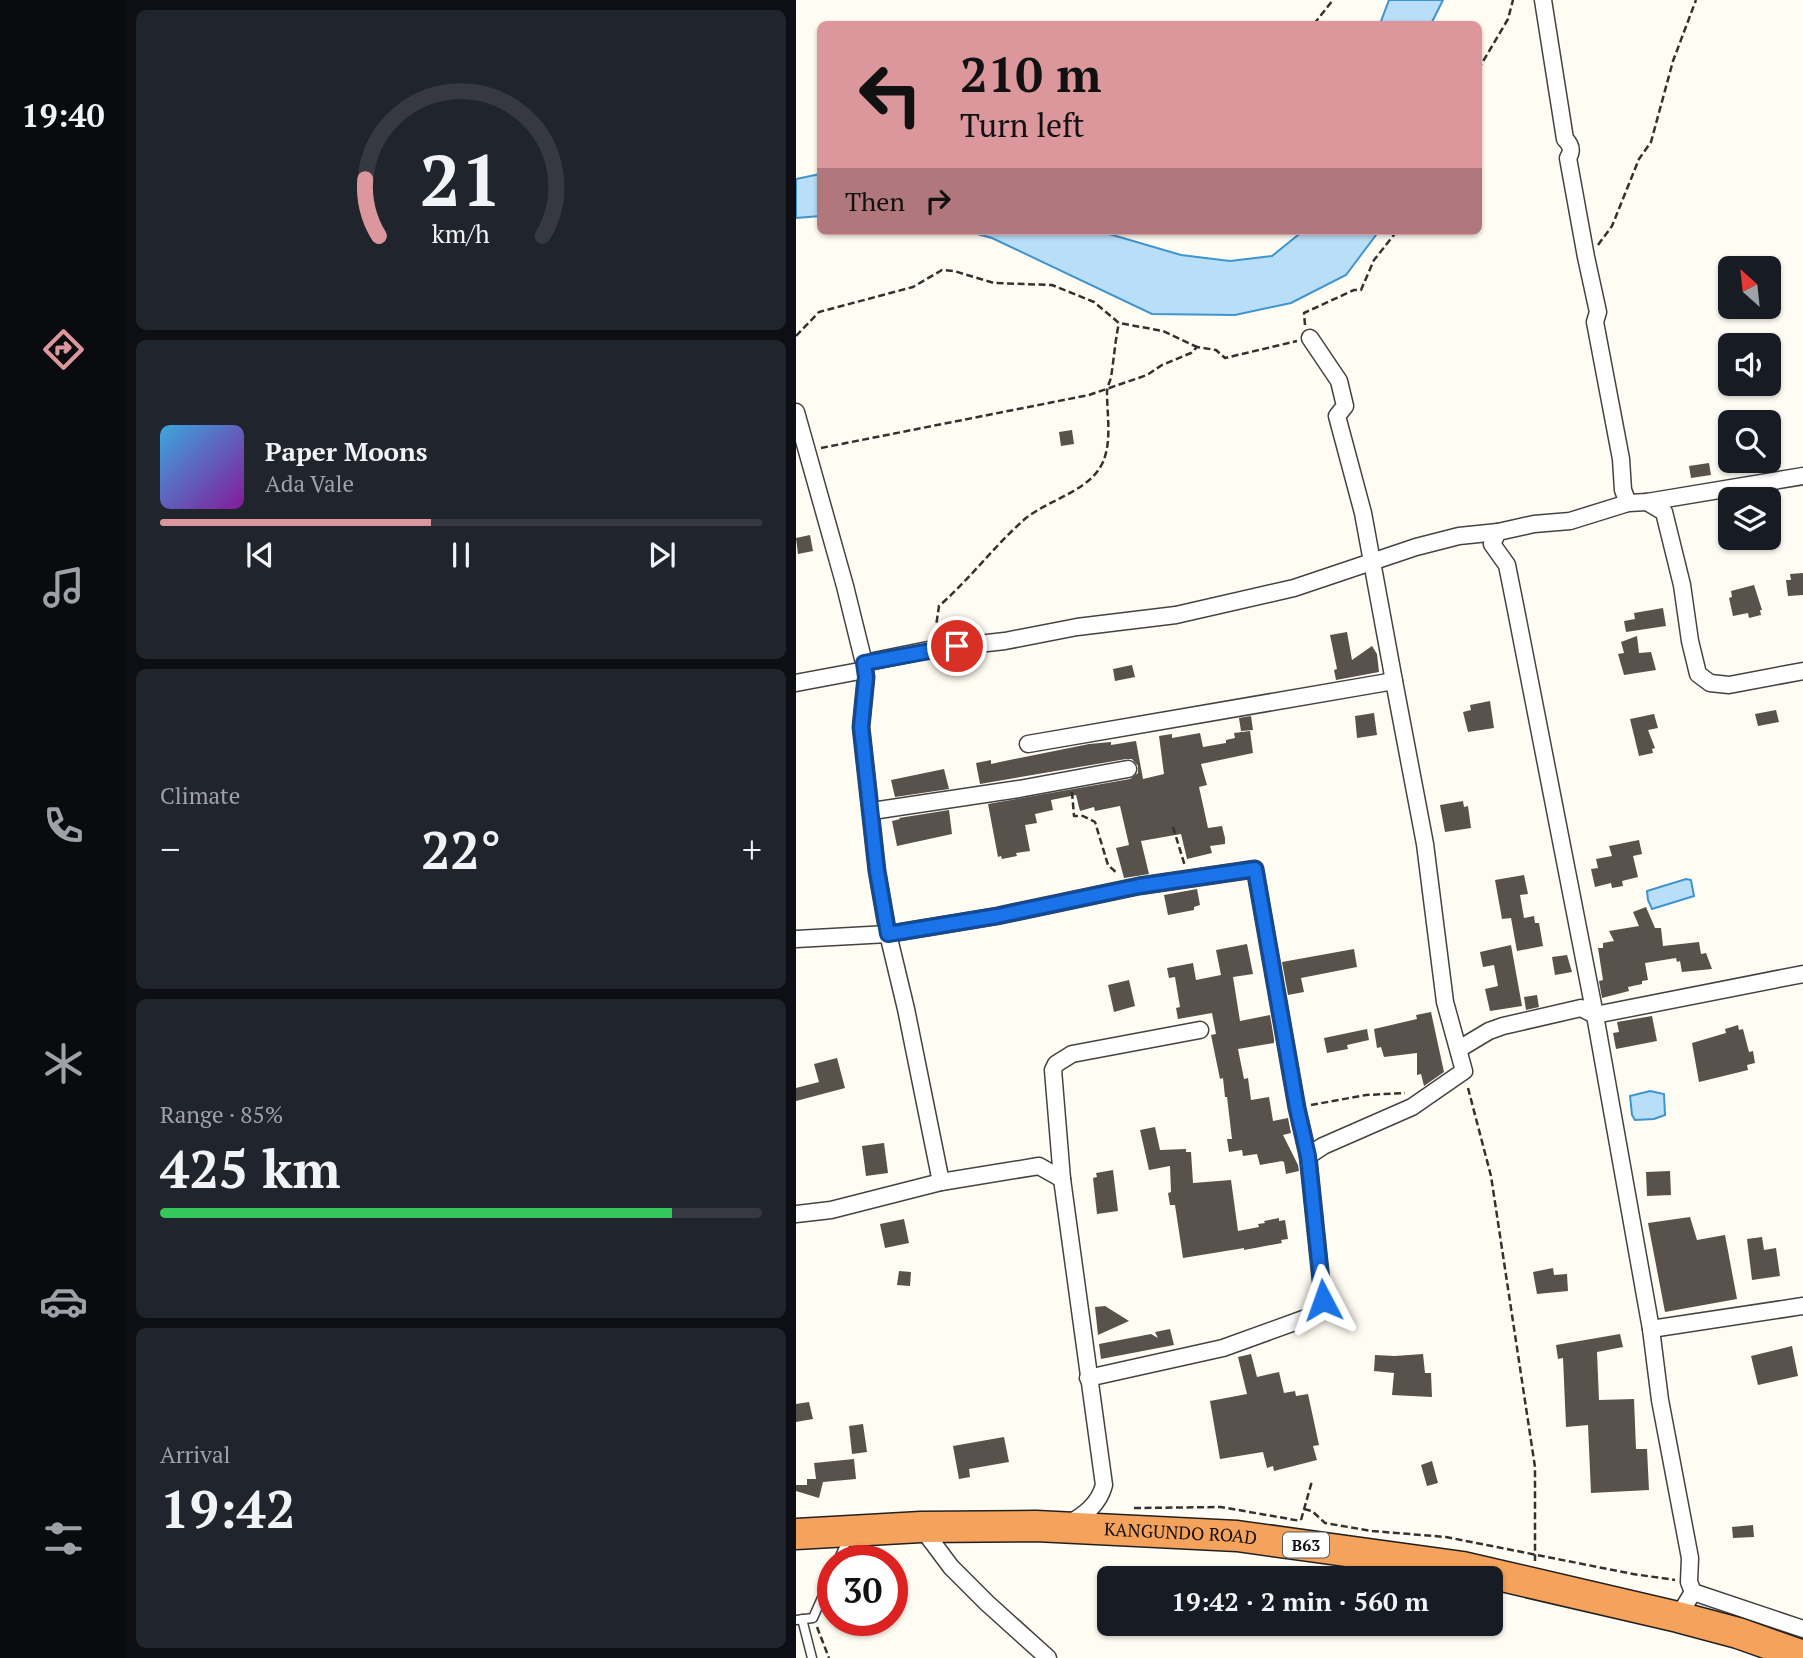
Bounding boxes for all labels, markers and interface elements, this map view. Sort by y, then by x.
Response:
text: 210 m [960,41,1102,106]
icon: left [845,49,936,140]
text: 19:40 [21,94,105,136]
text: Turn left [960,104,1084,146]
text: 21 [420,130,502,227]
icon: right [919,182,957,220]
text: Then [845,184,905,218]
text: km/h [432,217,490,250]
north arrow [1718,256,1781,318]
map controls [1718,256,1781,550]
icon: directions [39,325,88,374]
button: sound [1718,333,1781,396]
button: search [1718,410,1781,473]
text: Paper Moons [265,434,428,468]
text: Ada Vale [265,468,354,499]
button: layers [1718,487,1781,550]
icon: previous [241,536,279,574]
icon: pause [442,536,480,574]
icon: next [643,536,681,574]
icon: music [39,563,88,612]
pin [927,616,987,676]
icon: arrive [938,627,976,665]
text: Climate [160,780,240,811]
icon: phone [39,801,88,850]
text: 22° [421,815,501,884]
text: − [160,824,180,874]
text: + [742,824,762,874]
icon: climate [39,1039,88,1088]
text: Range · 85% [160,1099,283,1130]
text: 425 km [160,1134,341,1203]
position arrow [1286,1263,1360,1337]
icon: car [39,1277,88,1326]
text: Arrival [160,1439,231,1470]
text: 19:42 [160,1474,295,1543]
icon: filters [39,1514,88,1563]
street label: KANGUNDO ROAD [1104,1516,1259,1550]
road number: B63 [1283,1532,1329,1558]
speed limit sign: 30 [817,1545,908,1636]
text: 19:42 · 2 min · 560 m [1171,1584,1429,1618]

